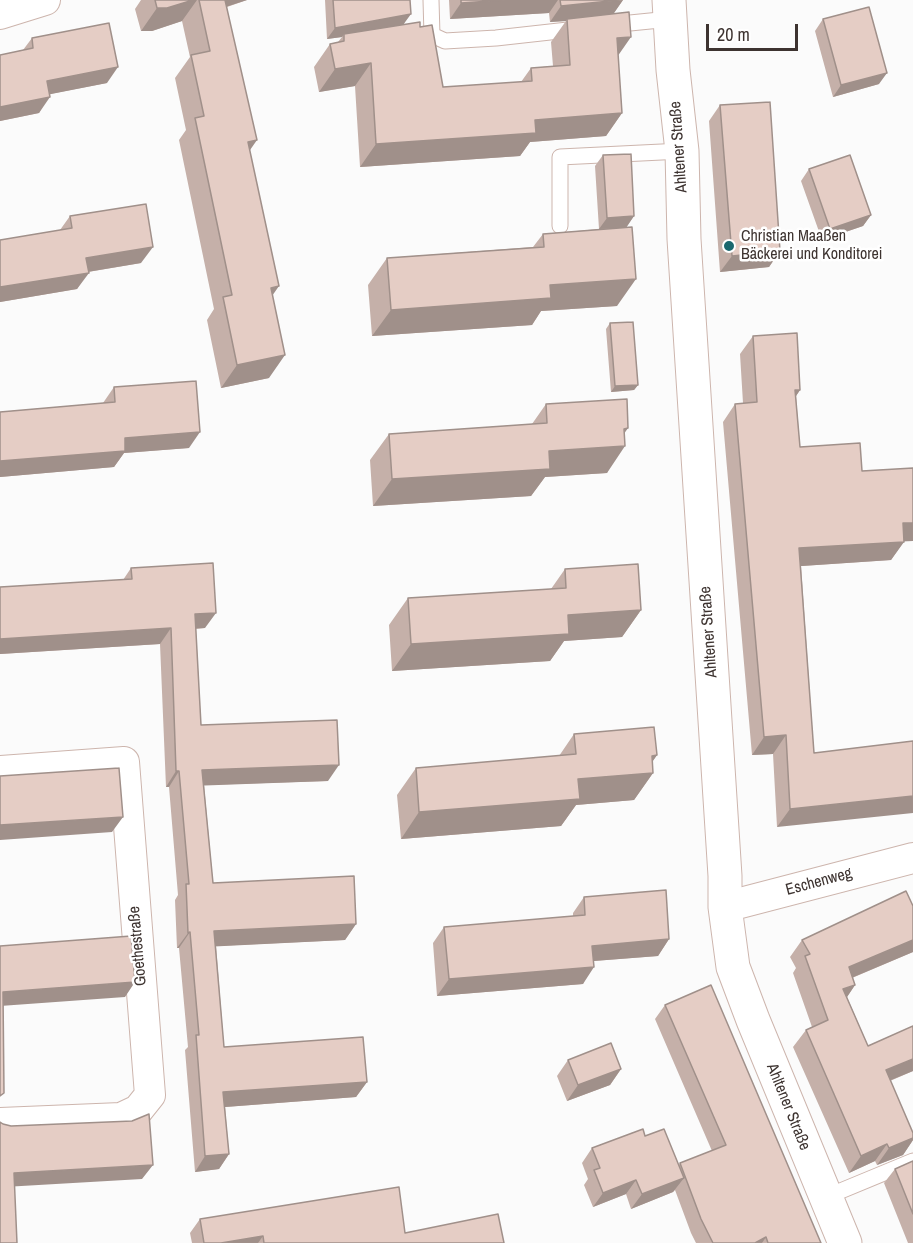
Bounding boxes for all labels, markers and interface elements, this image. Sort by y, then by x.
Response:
scale bar [709,12,800,50]
text: 20 m [717,22,750,47]
street label: Ahltener Straße [666,100,692,194]
place label: Christian Maaßen Bäckerei und Konditorei [741,227,883,265]
marker: Christian Maaßen Bäckerei und Konditorei [722,239,736,253]
street label: Ahltener Straße [696,585,722,679]
street label: Eschenweg [784,864,854,900]
street label: Goethestraße [125,905,151,987]
street label: Ahltener Straße [762,1061,814,1153]

